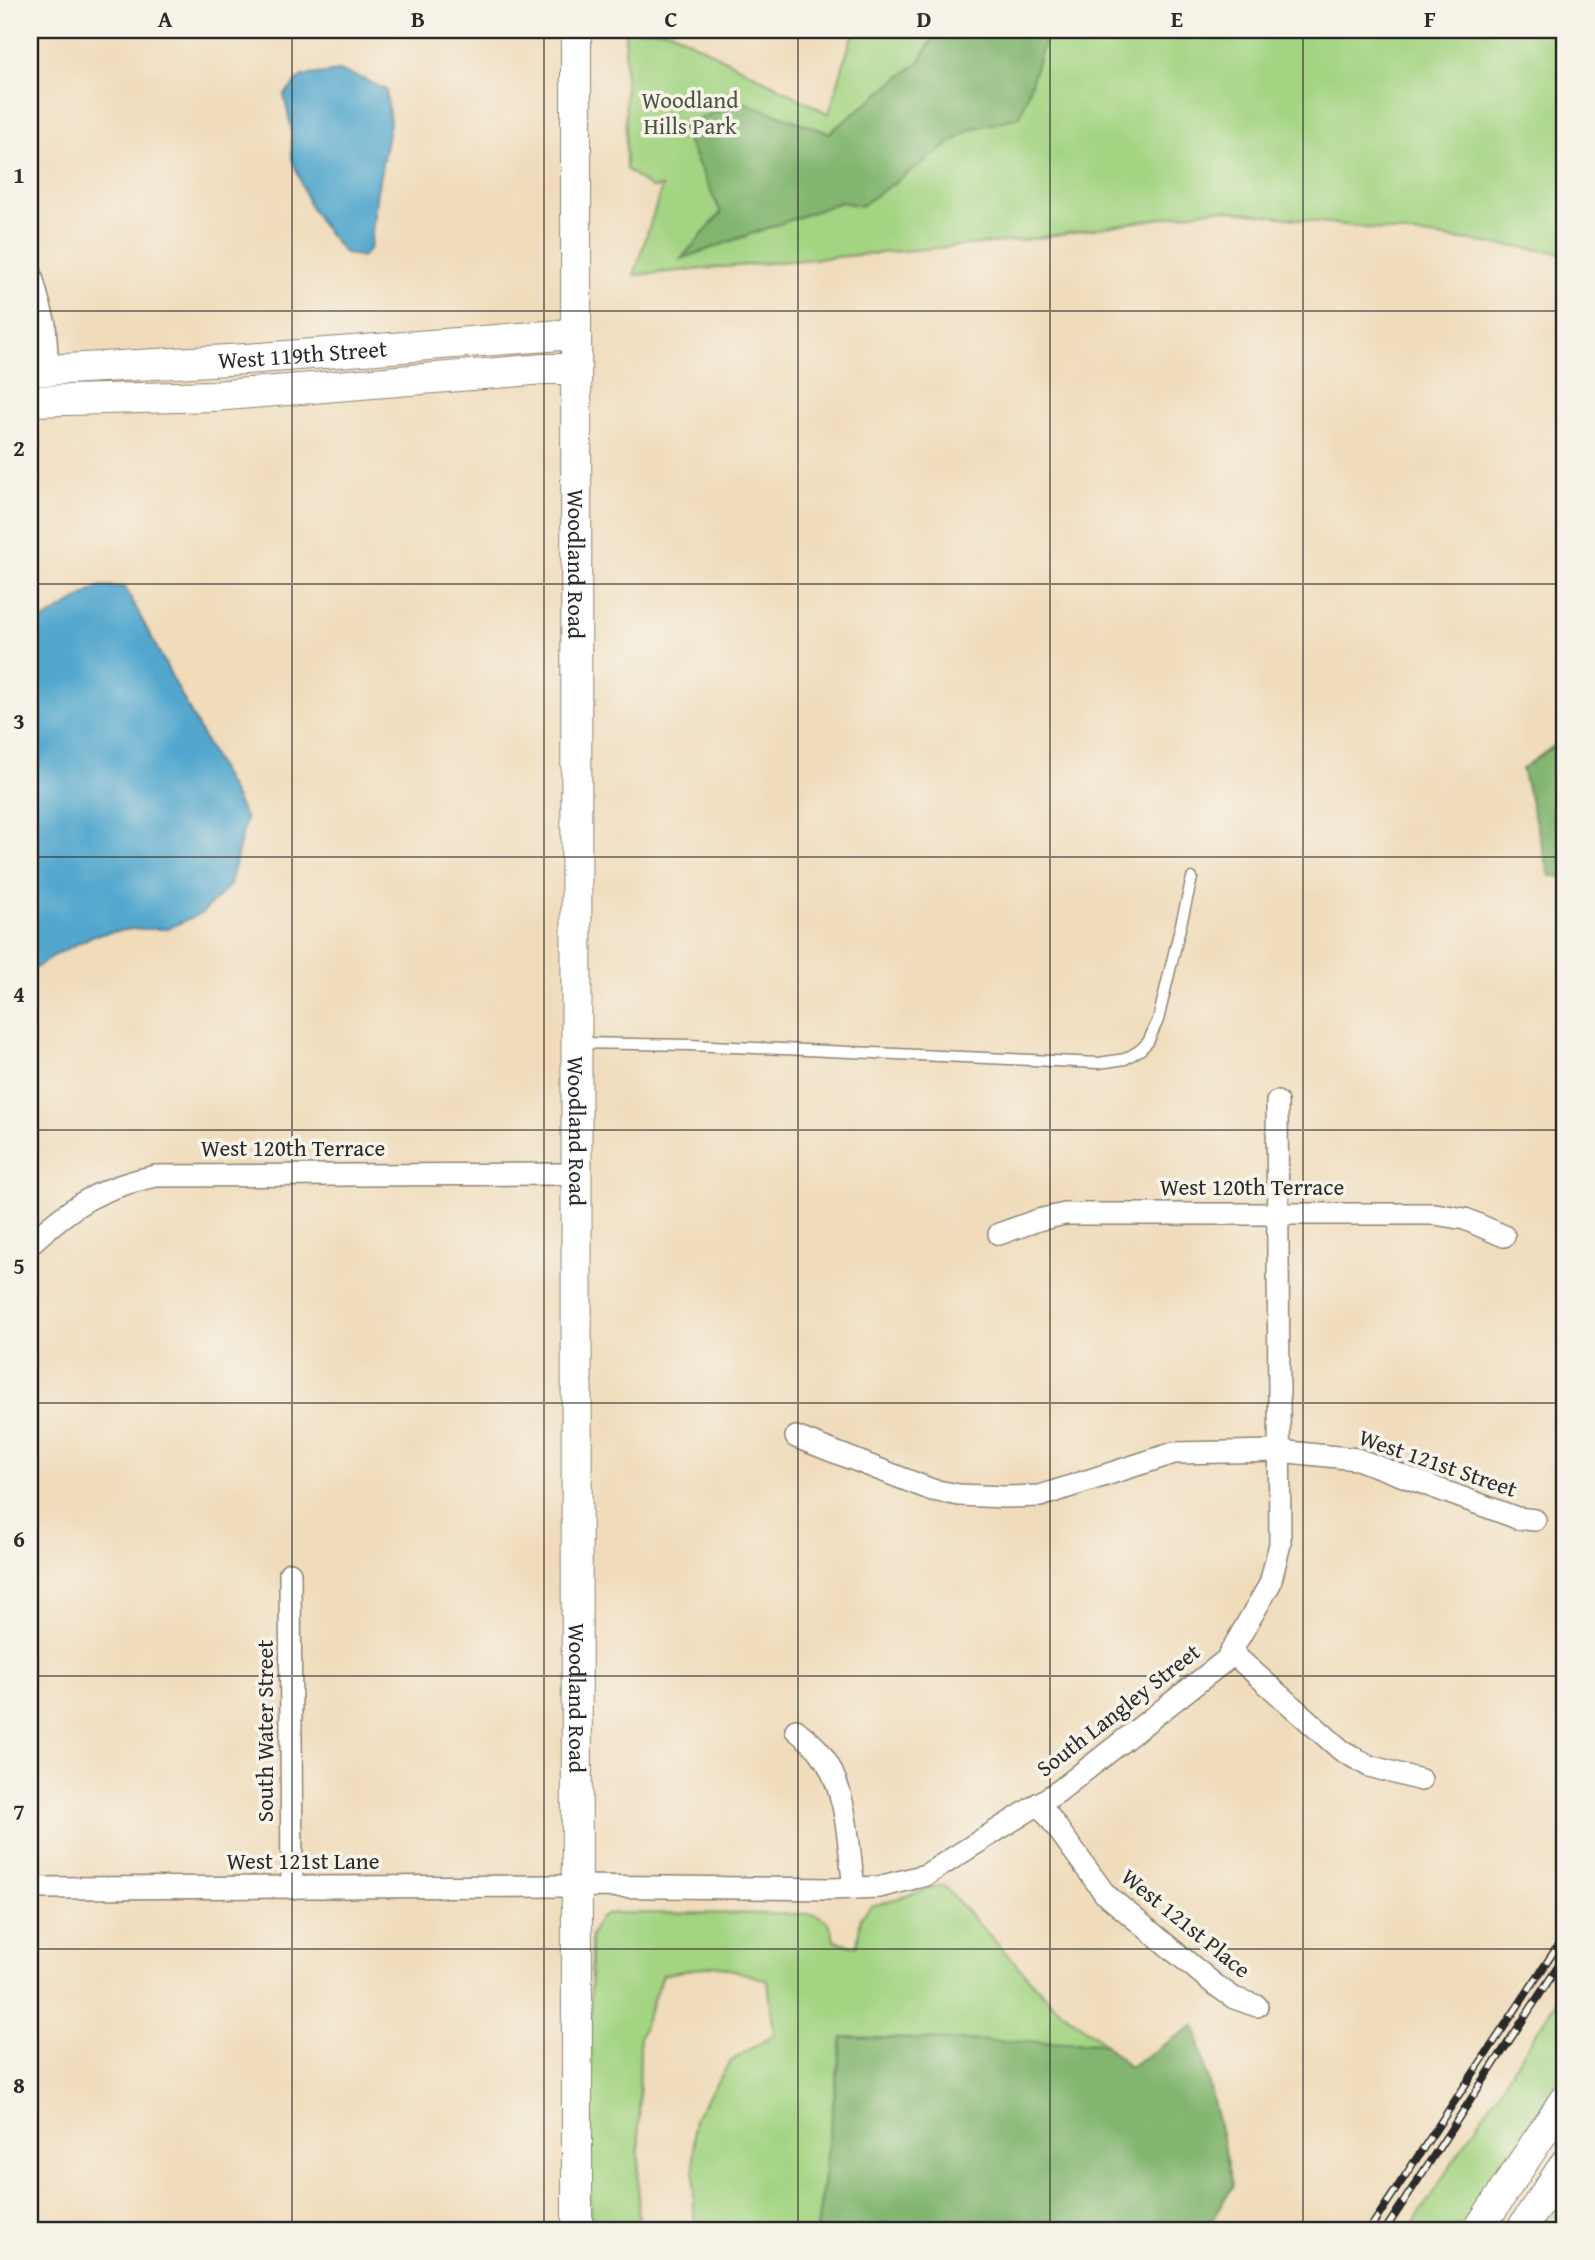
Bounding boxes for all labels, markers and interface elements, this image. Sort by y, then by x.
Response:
text: A [158,2,173,35]
text: B [411,2,425,35]
text: C [664,2,678,35]
text: D [917,2,932,35]
text: E [1171,2,1183,35]
text: F [1424,2,1436,35]
park label: Woodland Hills Park [642,83,739,142]
text: 1 [13,158,25,191]
street label: West 119th Street [217,331,388,377]
text: 2 [13,431,25,464]
street label: Woodland Road [560,489,593,640]
text: 3 [13,704,25,737]
text: 4 [13,977,25,1010]
street label: Woodland Road [560,1056,594,1207]
street label: West 120th Terrace [201,1131,385,1164]
street label: West 120th Terrace [1160,1170,1344,1203]
text: 5 [13,1249,25,1282]
street label: West 121st Street [1355,1420,1522,1505]
text: 6 [13,1522,25,1555]
street label: Woodland Road [561,1623,594,1774]
street label: South Langley Street [1029,1635,1207,1784]
street label: South Water Street [248,1640,281,1822]
text: 7 [13,1795,25,1828]
street label: West 121st Lane [226,1844,380,1877]
street label: West 121st Place [1115,1860,1258,1985]
text: 8 [13,2068,25,2101]

